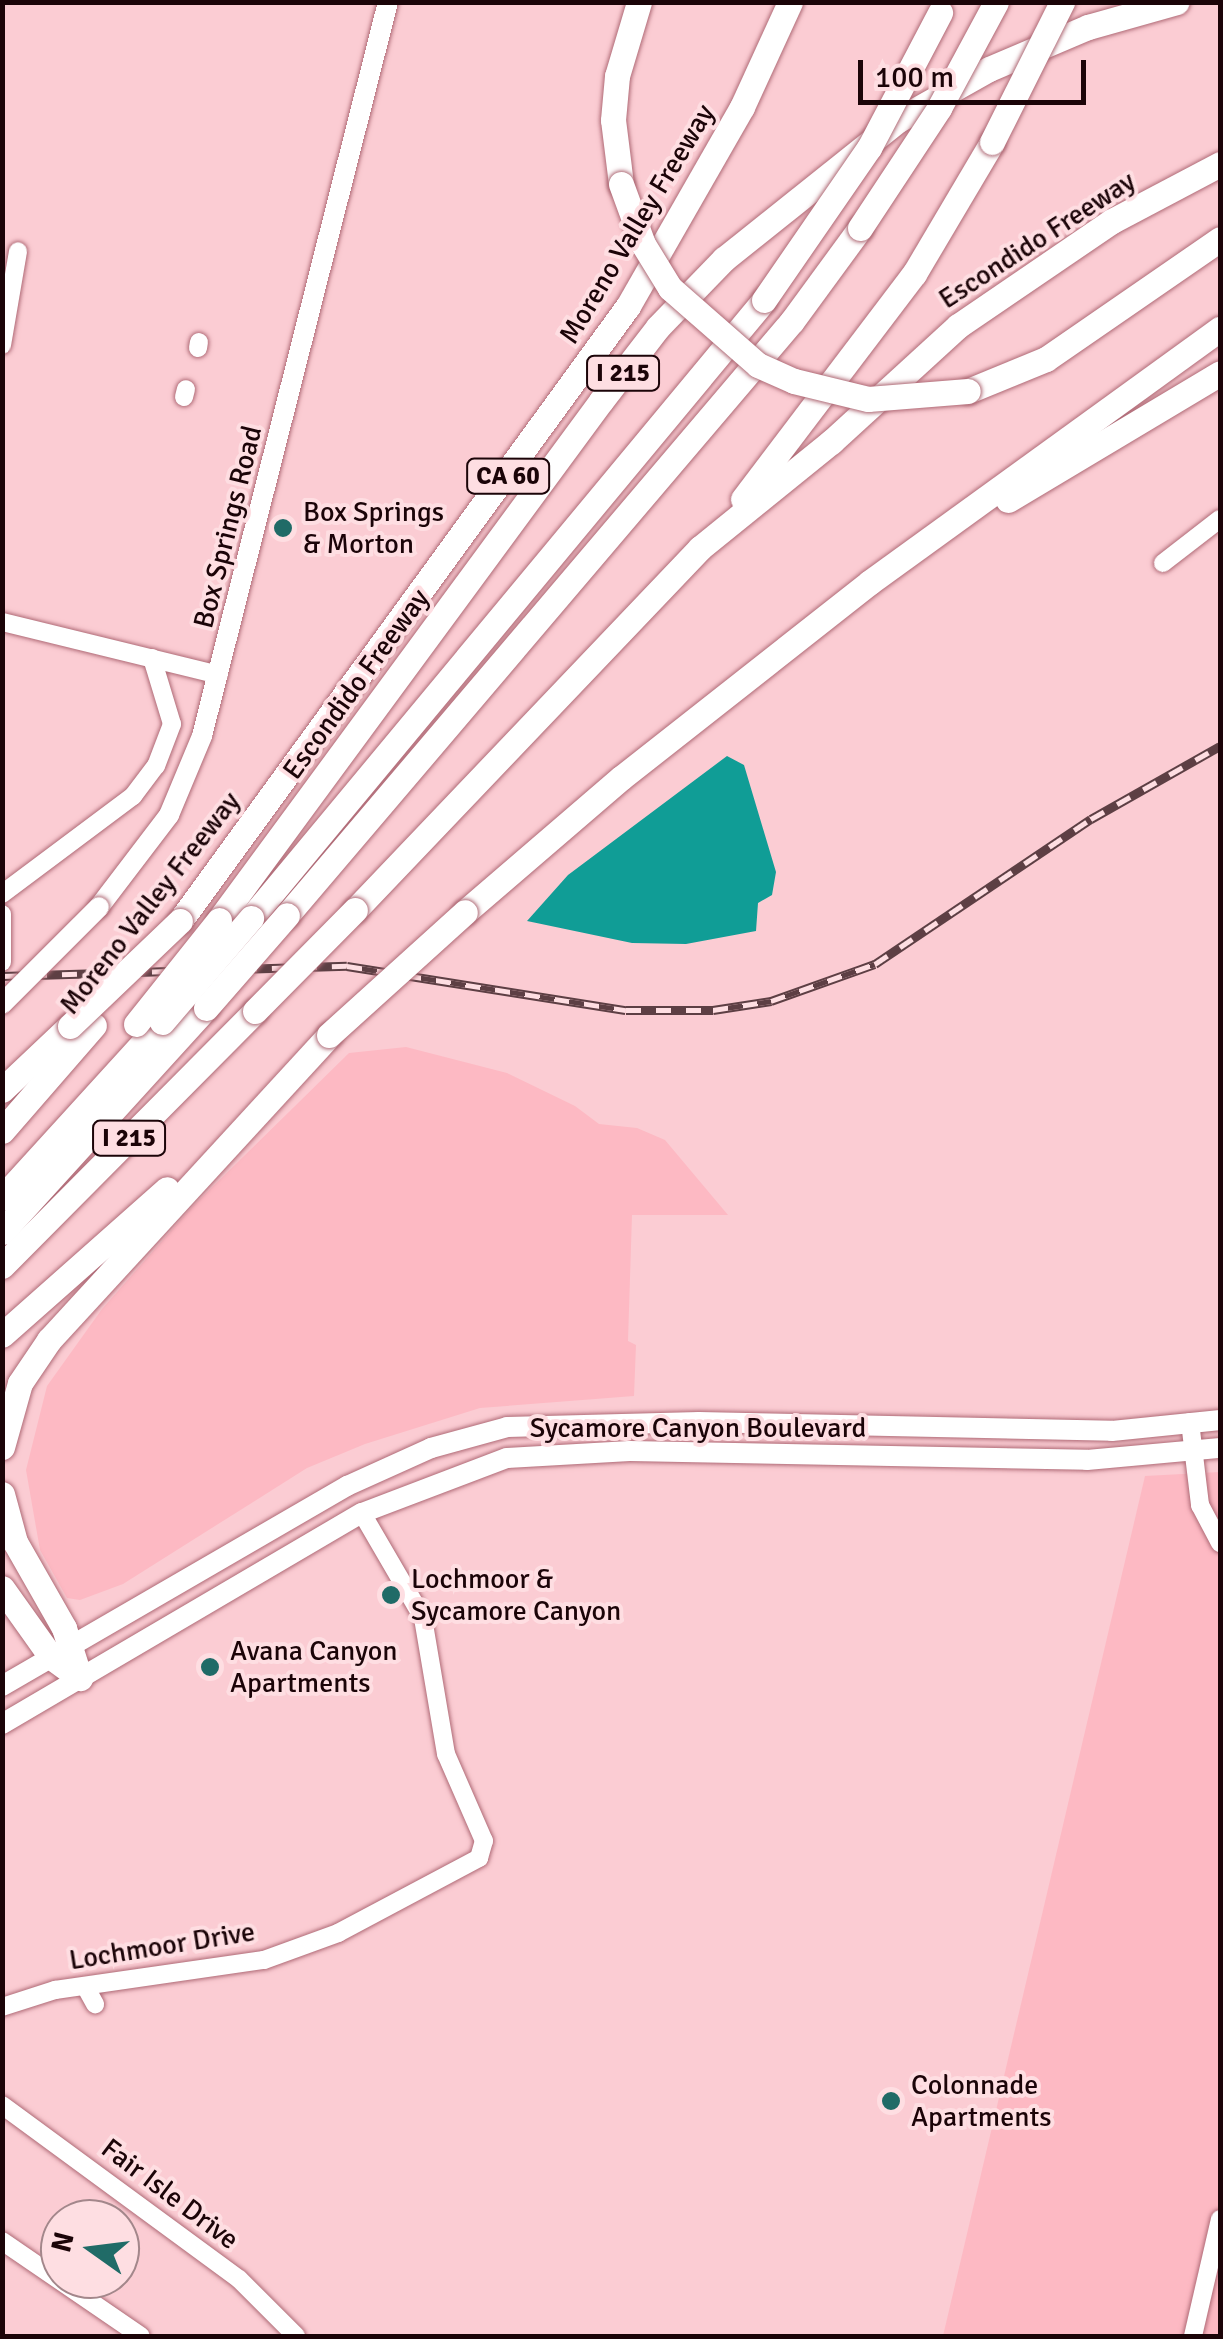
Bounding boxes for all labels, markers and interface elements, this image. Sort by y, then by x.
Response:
scale bar [863,40,1090,102]
text: 100 m [875,59,954,96]
street label: Moreno Valley Freeway [552,98,722,350]
street label: Escondido Freeway [933,164,1141,316]
road number: I 215 [586,353,660,393]
street label: Box Springs Road [187,422,269,632]
road number: CA 60 [466,456,550,496]
place label: Box Springs & Morton [303,495,444,561]
marker: Box Springs & Morton [272,517,294,539]
street label: Escondido Freeway [276,582,436,786]
street label: Moreno Valley Freeway [53,785,247,1021]
road number: I 215 [92,1118,166,1158]
street label: Sycamore Canyon Boulevard [530,1411,866,1445]
place label: Lochmoor & Sycamore Canyon [411,1562,621,1628]
marker: Lochmoor & Sycamore Canyon [380,1584,402,1606]
place label: Avana Canyon Apartments [230,1634,398,1700]
marker: Avana Canyon Apartments [199,1656,221,1678]
street label: Lochmoor Drive [67,1915,257,1977]
place label: Colonnade Apartments [911,2068,1051,2134]
marker: Colonnade Apartments [880,2090,902,2112]
street label: Fair Isle Drive [95,2131,245,2257]
north arrow [40,2199,140,2299]
text: N [44,2229,82,2256]

